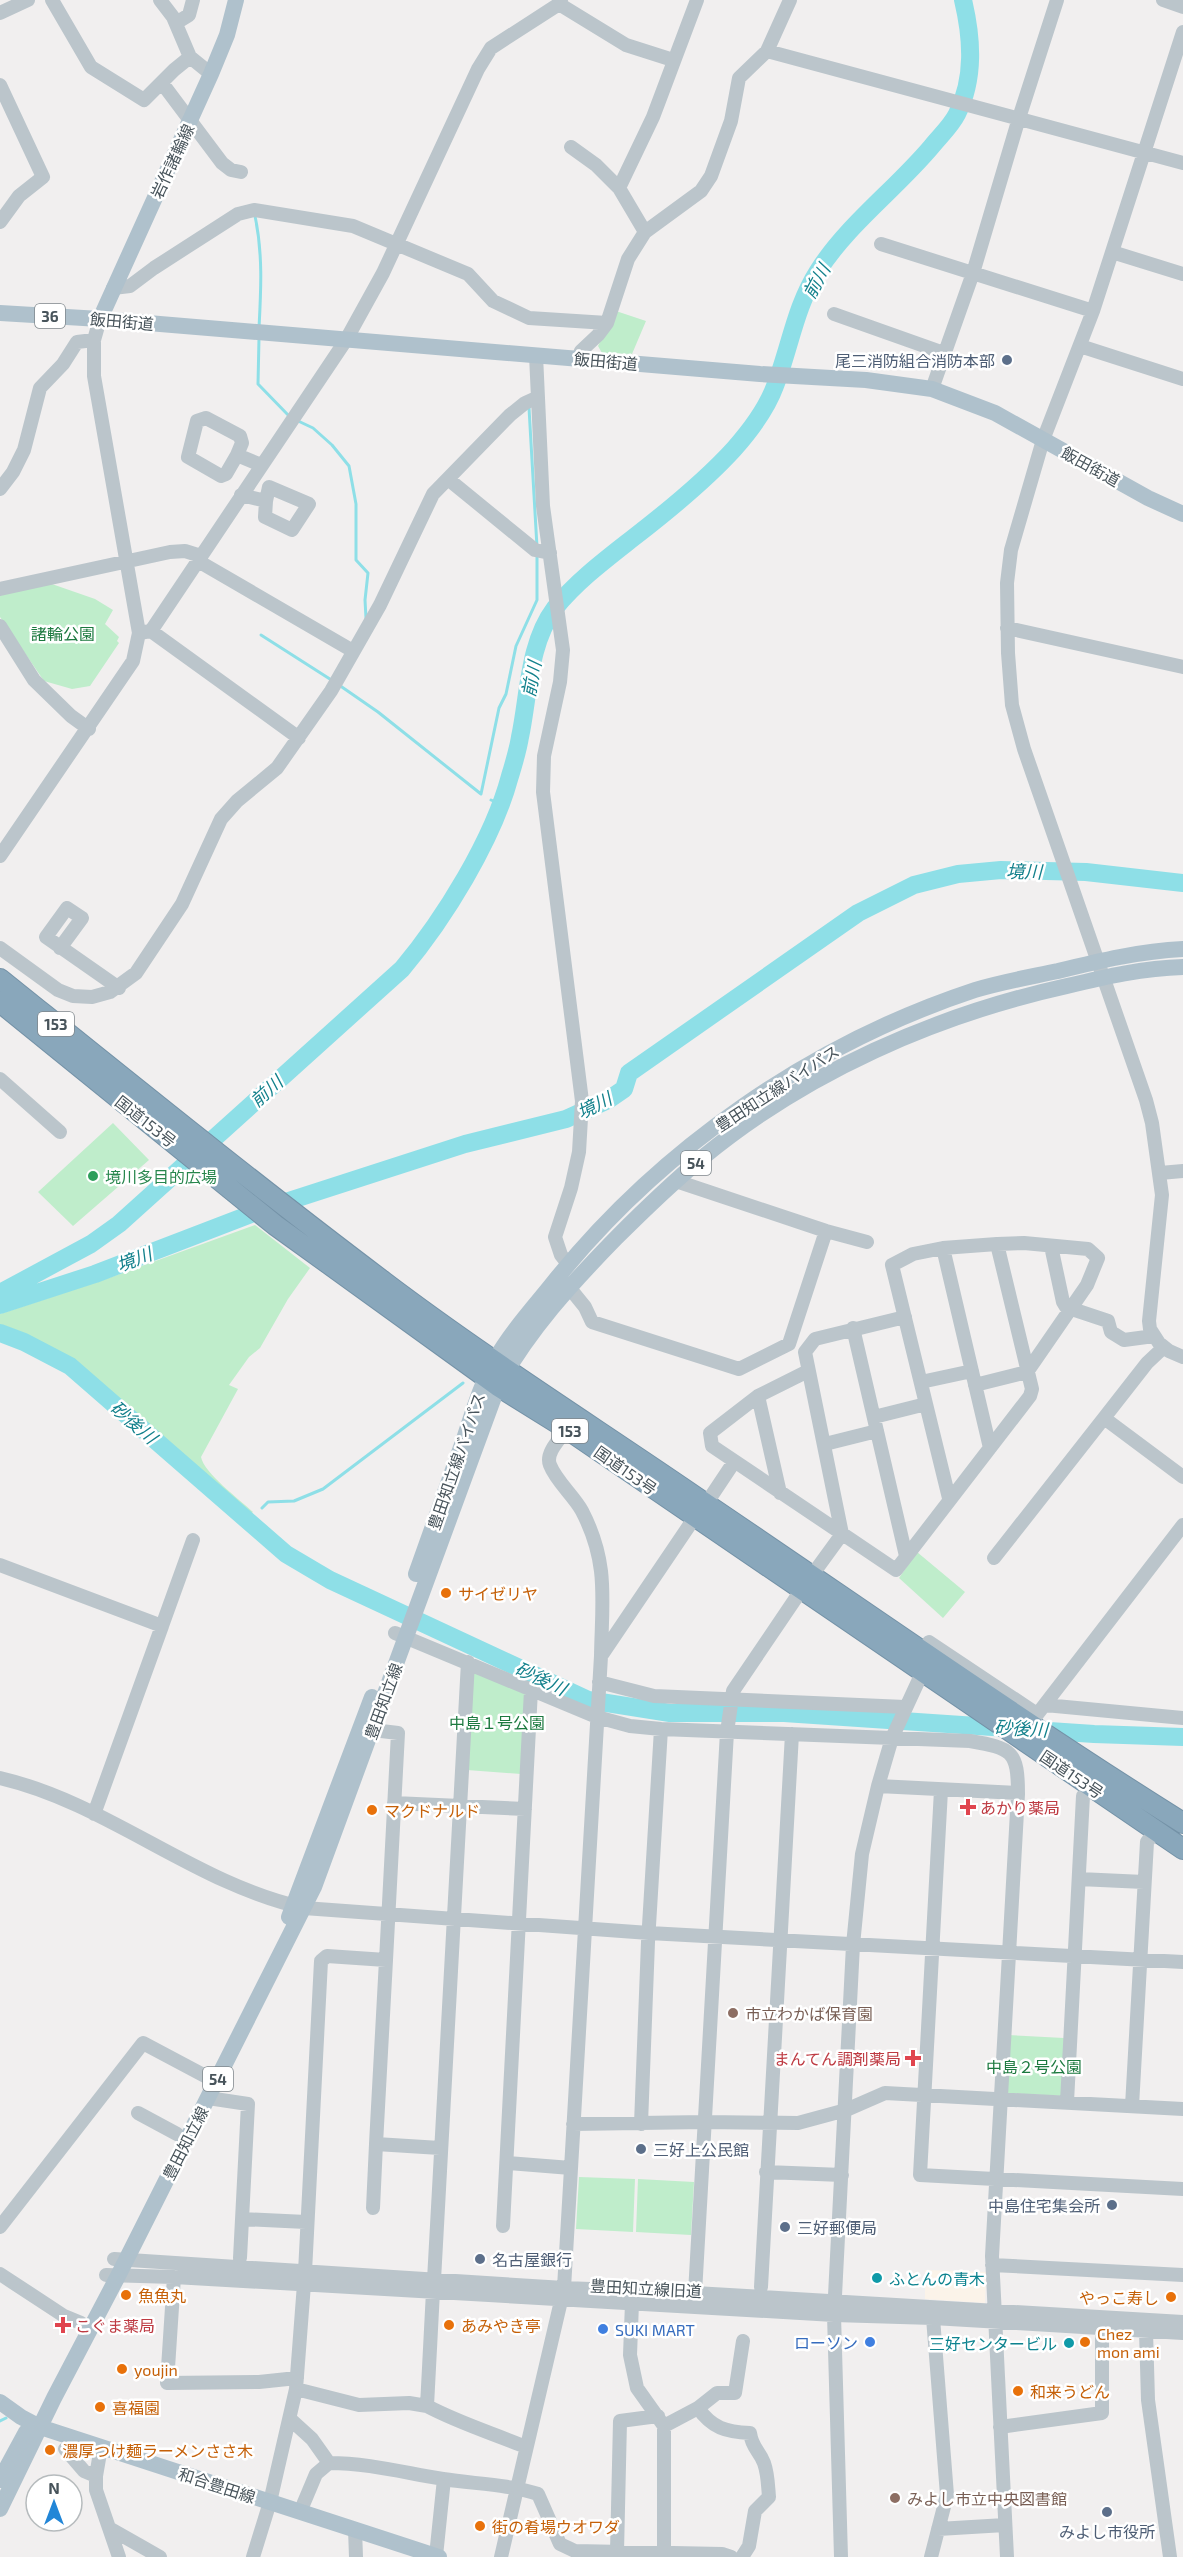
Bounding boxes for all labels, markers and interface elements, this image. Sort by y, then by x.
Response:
street label: 岩作諸輪線 [146,121,198,201]
water label: 前川 [798,258,835,302]
road number: 36 [35,304,65,328]
street label: 飯田街道 [89,309,155,333]
street label: 飯田街道 [573,349,639,373]
place label: 尾三消防組合消防本部 [835,351,995,370]
marker: 尾三消防組合消防本部 [1000,353,1014,367]
street label: 飯田街道 [1058,442,1124,490]
park label: 諸輪公園 [31,624,95,643]
water label: 前川 [517,657,546,699]
water label: 境川 [1006,860,1044,882]
road number: 153 [38,1012,74,1036]
street label: 豊田知立線バイパス [712,1041,842,1135]
water label: 前川 [245,1069,288,1111]
water label: 境川 [573,1086,617,1123]
street label: 国道153号 [112,1091,180,1151]
road number: 54 [681,1151,711,1175]
place label: 境川多目的広場 [105,1167,217,1186]
marker: 境川多目的広場 [86,1169,100,1183]
water label: 境川 [113,1242,157,1276]
street label: 豊田知立線バイパス [424,1390,488,1532]
water label: 砂後川 [106,1396,163,1449]
road number: 153 [552,1419,588,1443]
street label: 国道153号 [591,1442,661,1498]
place label: サイゼリヤ [458,1584,538,1603]
marker: サイゼリヤ [439,1586,453,1600]
water label: 砂後川 [512,1657,572,1700]
street label: 豊田知立線 [360,1660,406,1742]
park label: 中島１号公園 [449,1713,545,1732]
water label: 砂後川 [993,1716,1051,1741]
street label: 国道153号 [1037,1746,1107,1802]
place label: あかり薬局 [980,1798,1060,1817]
marker: あかり薬局 [961,1800,975,1814]
place label: マクドナルド [384,1801,480,1820]
marker: マクドナルド [365,1803,379,1817]
place label: 市立わかば保育園 [745,2004,873,2023]
marker: 市立わかば保育園 [726,2006,740,2020]
place label: まんてん調剤薬局 [774,2049,901,2068]
marker: まんてん調剤薬局 [906,2051,920,2065]
park label: 中島２号公園 [986,2057,1082,2076]
road number: 54 [203,2067,233,2091]
street label: 豊田知立線 [158,2103,212,2183]
place label: 三好上公民館 [653,2140,749,2159]
marker: 三好上公民館 [634,2142,648,2156]
place label: 中島住宅集会所 [988,2196,1100,2215]
marker: 中島住宅集会所 [1105,2198,1119,2212]
place label: 三好郵便局 [797,2218,877,2237]
marker: 三好郵便局 [778,2220,792,2234]
place label: 名古屋銀行 [492,2250,572,2269]
marker: 名古屋銀行 [473,2252,487,2266]
place label: ふとんの青木 [889,2269,985,2288]
marker: ふとんの青木 [870,2271,884,2285]
street label: 豊田知立線旧道 [590,2276,702,2300]
place label: 魚魚丸 [138,2286,186,2305]
marker: 魚魚丸 [119,2288,133,2302]
place label: やっこ寿し [1079,2288,1159,2307]
marker: やっこ寿し [1164,2290,1178,2304]
place label: こぐま薬局 [75,2316,155,2335]
place label: あみやき亭 [461,2316,541,2335]
marker: こぐま薬局 [56,2318,70,2332]
marker: あみやき亭 [442,2318,456,2332]
place label: SUKI MART [615,2320,695,2339]
marker: SUKI MART [596,2322,610,2336]
place label: Chez mon ami [1097,2324,1160,2361]
place label: ローソン [794,2333,858,2352]
place label: 三好センタービル [929,2334,1057,2353]
marker: ローソン [863,2335,877,2349]
marker: Chez mon ami [1078,2335,1092,2349]
marker: 三好センタービル [1062,2336,1076,2350]
place label: youjin [134,2360,178,2380]
marker: youjin [115,2362,129,2376]
place label: 和来うどん [1030,2382,1110,2401]
marker: 和来うどん [1011,2384,1025,2398]
place label: 喜福園 [112,2398,160,2417]
marker: 喜福園 [93,2400,107,2414]
place label: 濃厚つけ麺ラーメンささ木 [62,2441,253,2460]
marker: 濃厚つけ麺ラーメンささ木 [43,2443,57,2457]
street label: 和合豊田線 [176,2464,258,2506]
north arrow [24,2473,84,2533]
text: N [48,2478,60,2497]
place label: みよし市立中央図書館 [907,2489,1067,2508]
marker: みよし市立中央図書館 [888,2491,902,2505]
marker: みよし市役所 [1100,2505,1114,2519]
place label: 街の肴場ウオワダ [492,2517,620,2536]
marker: 街の肴場ウオワダ [473,2519,487,2533]
place label: みよし市役所 [1059,2522,1155,2541]

